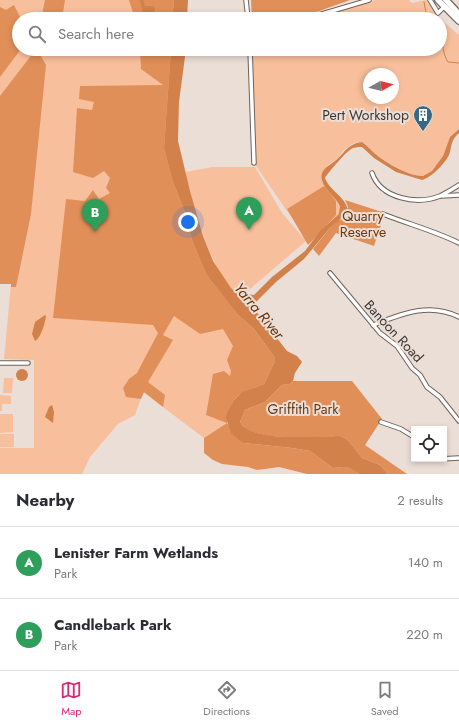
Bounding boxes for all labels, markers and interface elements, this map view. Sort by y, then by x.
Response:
search box [12,12,447,56]
icon: search [26,23,48,45]
text: Search here [58,23,134,45]
north arrow [363,68,399,104]
building icon: Pert Workshop [412,104,434,132]
place label: Pert Workshop [322,105,409,125]
pin: A [236,197,262,230]
pin: B [82,199,108,232]
park label: Quarry Reserve [340,206,386,242]
your location [178,212,198,232]
water label: Yarra River [229,278,290,345]
street label: Banoon Road [360,295,428,367]
park label: Griffith Park [268,399,339,419]
map controls [411,426,447,462]
button: locate [411,426,447,462]
text: Nearby [16,488,74,512]
text: 2 results [397,491,443,510]
text: Lenister Farm Wetlands [54,542,218,564]
text: A [24,553,34,572]
text: 140 m [408,553,443,572]
text: Park [54,564,77,583]
text: Candlebark Park [54,614,172,636]
text: B [25,625,33,644]
text: 220 m [406,625,443,644]
text: Park [54,636,77,655]
tab: Map [60,679,82,719]
tab: Directions [203,679,250,719]
tab: Saved [371,679,399,719]

